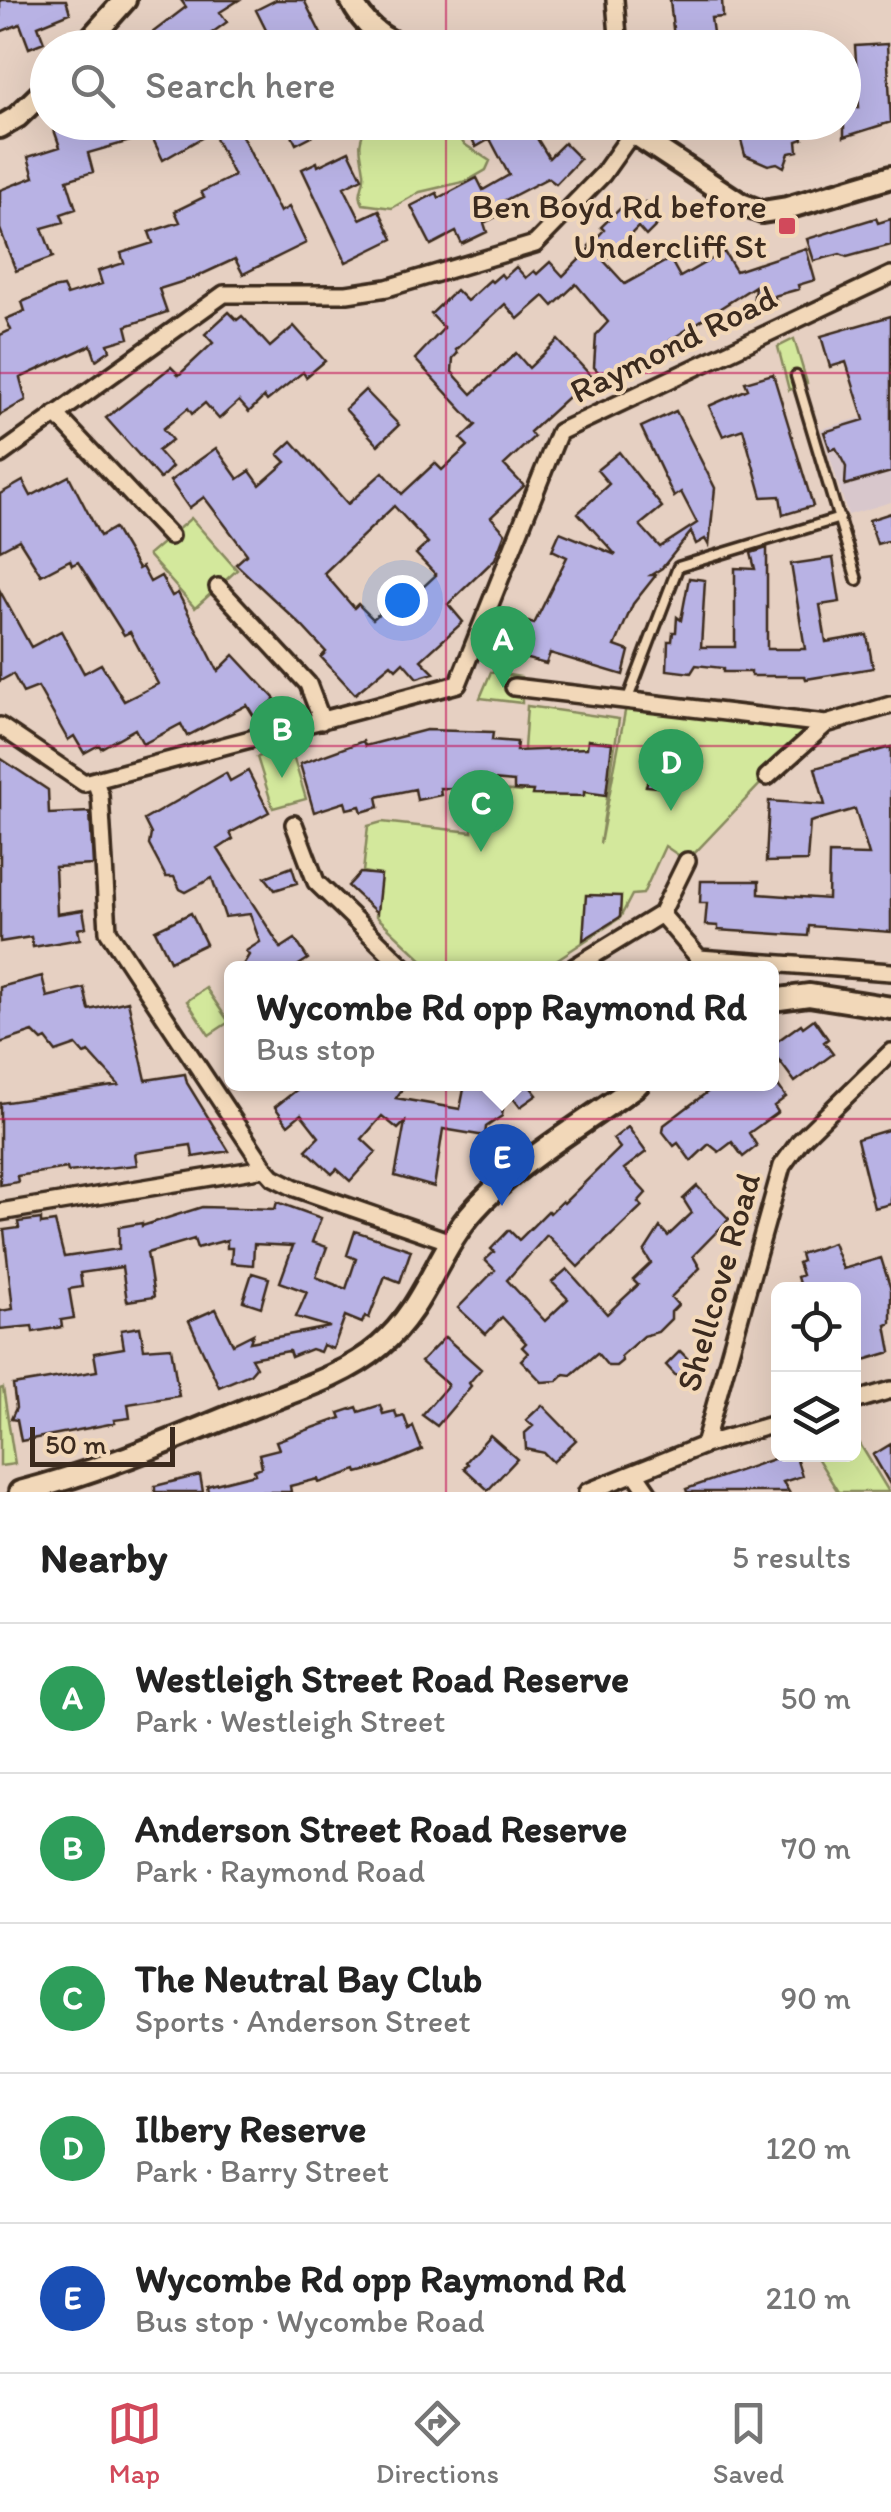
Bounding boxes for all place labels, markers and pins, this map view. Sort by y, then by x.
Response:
place label: Ben Boyd Rd before Undercliff St [471,185,767,267]
marker: Ben Boyd Rd before Undercliff St [776,215,798,237]
pin: A [470,606,536,688]
pin: B [250,696,314,778]
pin: D [638,728,704,811]
pin: C [448,770,514,852]
pin: E [470,1124,534,1206]

